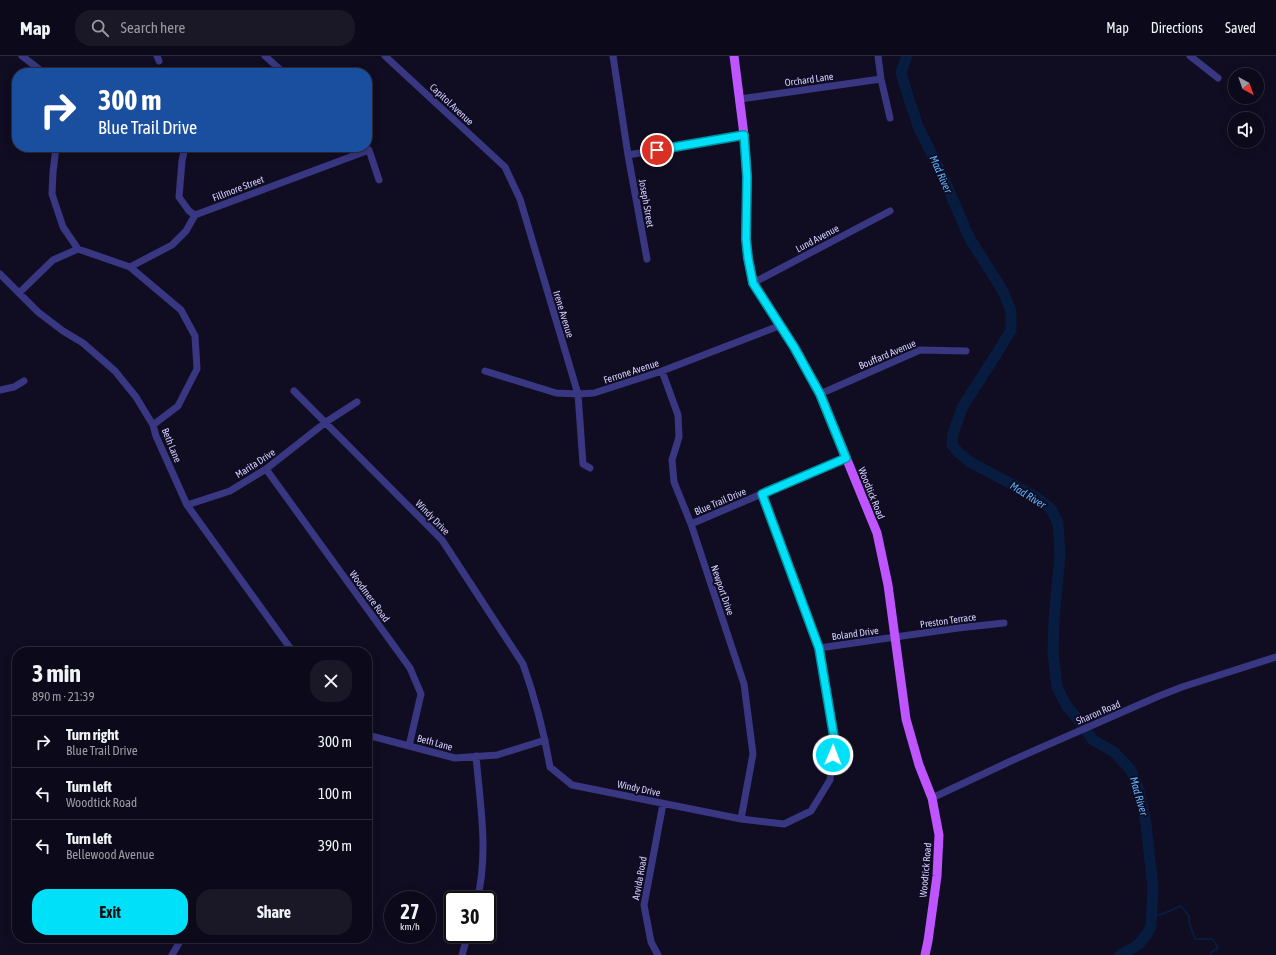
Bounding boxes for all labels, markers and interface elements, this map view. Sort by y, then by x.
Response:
search box [75,10,355,46]
text: Map [20,17,51,39]
icon: search [89,17,111,39]
text: Search here [121,19,185,36]
text: Map [1106,20,1129,36]
text: Directions [1151,20,1203,36]
text: Saved [1225,20,1256,36]
north arrow [1228,68,1264,104]
map controls [1228,68,1264,148]
street label: Orchard Lane [784,71,835,88]
street label: Capitol Avenue [428,81,476,128]
icon: right [32,84,84,136]
text: 300 m [98,84,161,116]
button: sound [1228,112,1264,148]
text: Blue Trail Drive [98,117,197,138]
pin [640,133,674,167]
icon: arrive [646,139,668,161]
water label: Mad River [927,153,955,195]
street label: Fillmore Street [211,174,266,203]
street label: Joseph Street [637,178,656,228]
street label: Lund Avenue [794,222,841,254]
street label: Irene Avenue [551,289,576,339]
street label: Bouffard Avenue [857,337,918,371]
street label: Ferrone Avenue [602,357,661,386]
street label: Beth Lane [160,426,184,464]
street label: Marita Drive [233,446,277,480]
street label: Woodtick Road [856,466,887,521]
water label: Mad River [1008,479,1049,511]
street label: Blue Trail Drive [693,485,748,517]
street label: Windy Drive [413,498,452,537]
street label: Newport Drive [709,564,736,617]
street label: Woodmere Road [347,568,392,624]
street label: Preston Terrace [919,611,977,630]
street label: Boland Drive [831,625,880,642]
text: 3 min [32,660,81,687]
button: close [310,660,352,702]
text: 890 m · 21:39 [32,689,95,704]
street label: Sharon Road [1075,698,1122,727]
text: Turn right [66,726,119,743]
icon: right [32,731,54,753]
street label: Beth Lane [416,732,454,753]
text: 300 m [318,733,352,750]
position arrow [812,734,854,776]
text: Blue Trail Drive [66,743,138,758]
water label: Mad River [1128,775,1150,818]
text: Turn left [66,778,112,795]
street label: Windy Drive [616,779,662,799]
icon: left [32,783,54,805]
text: 100 m [318,785,352,802]
text: Woodtick Road [66,795,137,810]
text: Turn left [66,830,112,847]
icon: left [32,835,54,857]
text: 390 m [318,837,352,854]
street label: Woodtick Road [918,842,933,898]
text: Bellewood Avenue [66,847,154,862]
street label: Arvida Road [630,855,649,901]
button: Exit [32,889,188,935]
button: Share [196,889,352,935]
speed limit sign: 30 [444,891,496,943]
text: 27 [401,900,419,923]
text: km/h [400,921,420,932]

